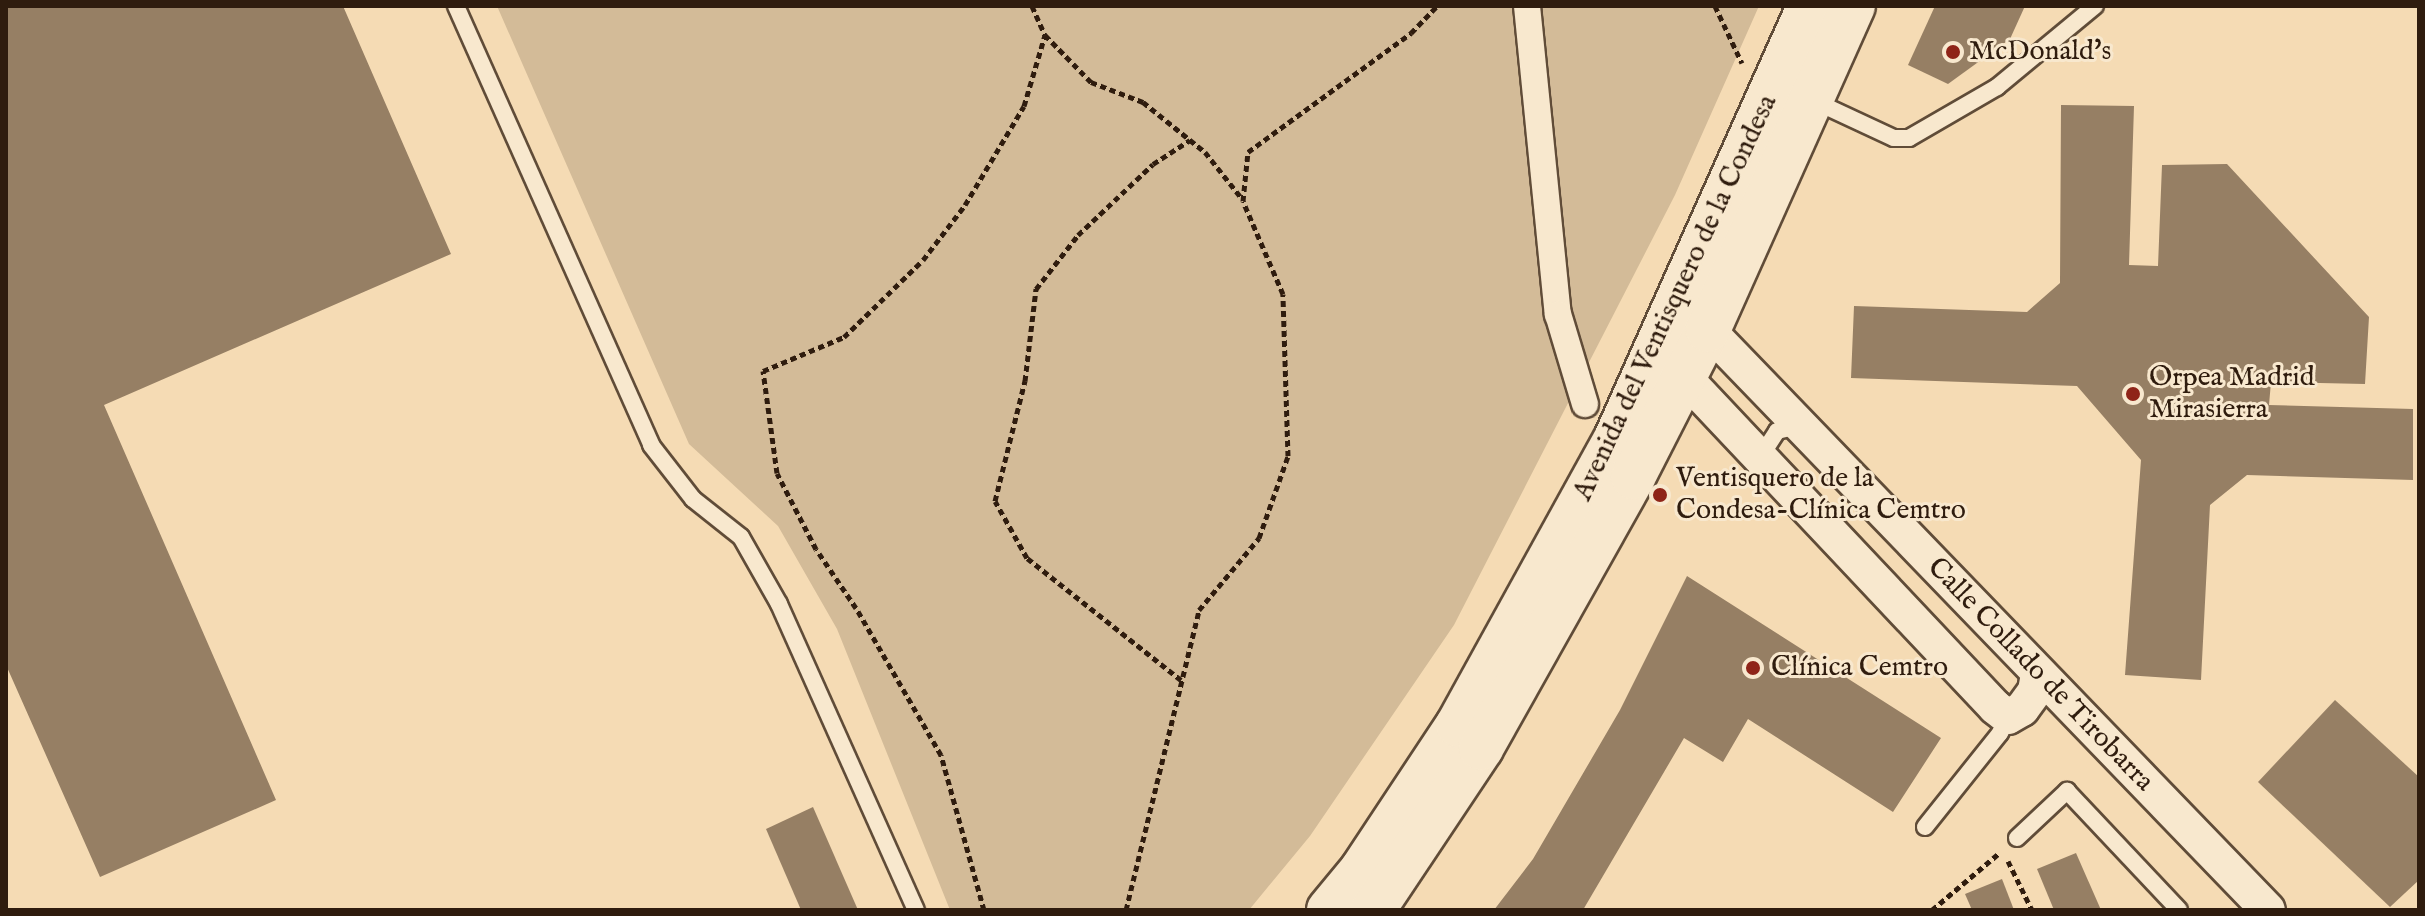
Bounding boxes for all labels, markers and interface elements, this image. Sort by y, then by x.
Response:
place label: McDonald's [1969,35,2111,69]
marker: McDonald's [1944,43,1962,61]
street label: Avenida del Ventisquero de la Condesa [1567,90,1785,506]
place label: Orpea Madrid Mirasierra [2149,361,2315,427]
marker: Orpea Madrid Mirasierra [2124,385,2142,403]
place label: Ventisquero de la Condesa-Clínica Cemtro [1676,462,1966,528]
marker: Ventisquero de la Condesa-Clínica Cemtro [1651,486,1669,504]
street label: Calle Collado de Tirobarra [1920,551,2160,799]
place label: Clínica Cemtro [1771,651,1948,685]
marker: Clínica Cemtro [1742,657,1764,679]

